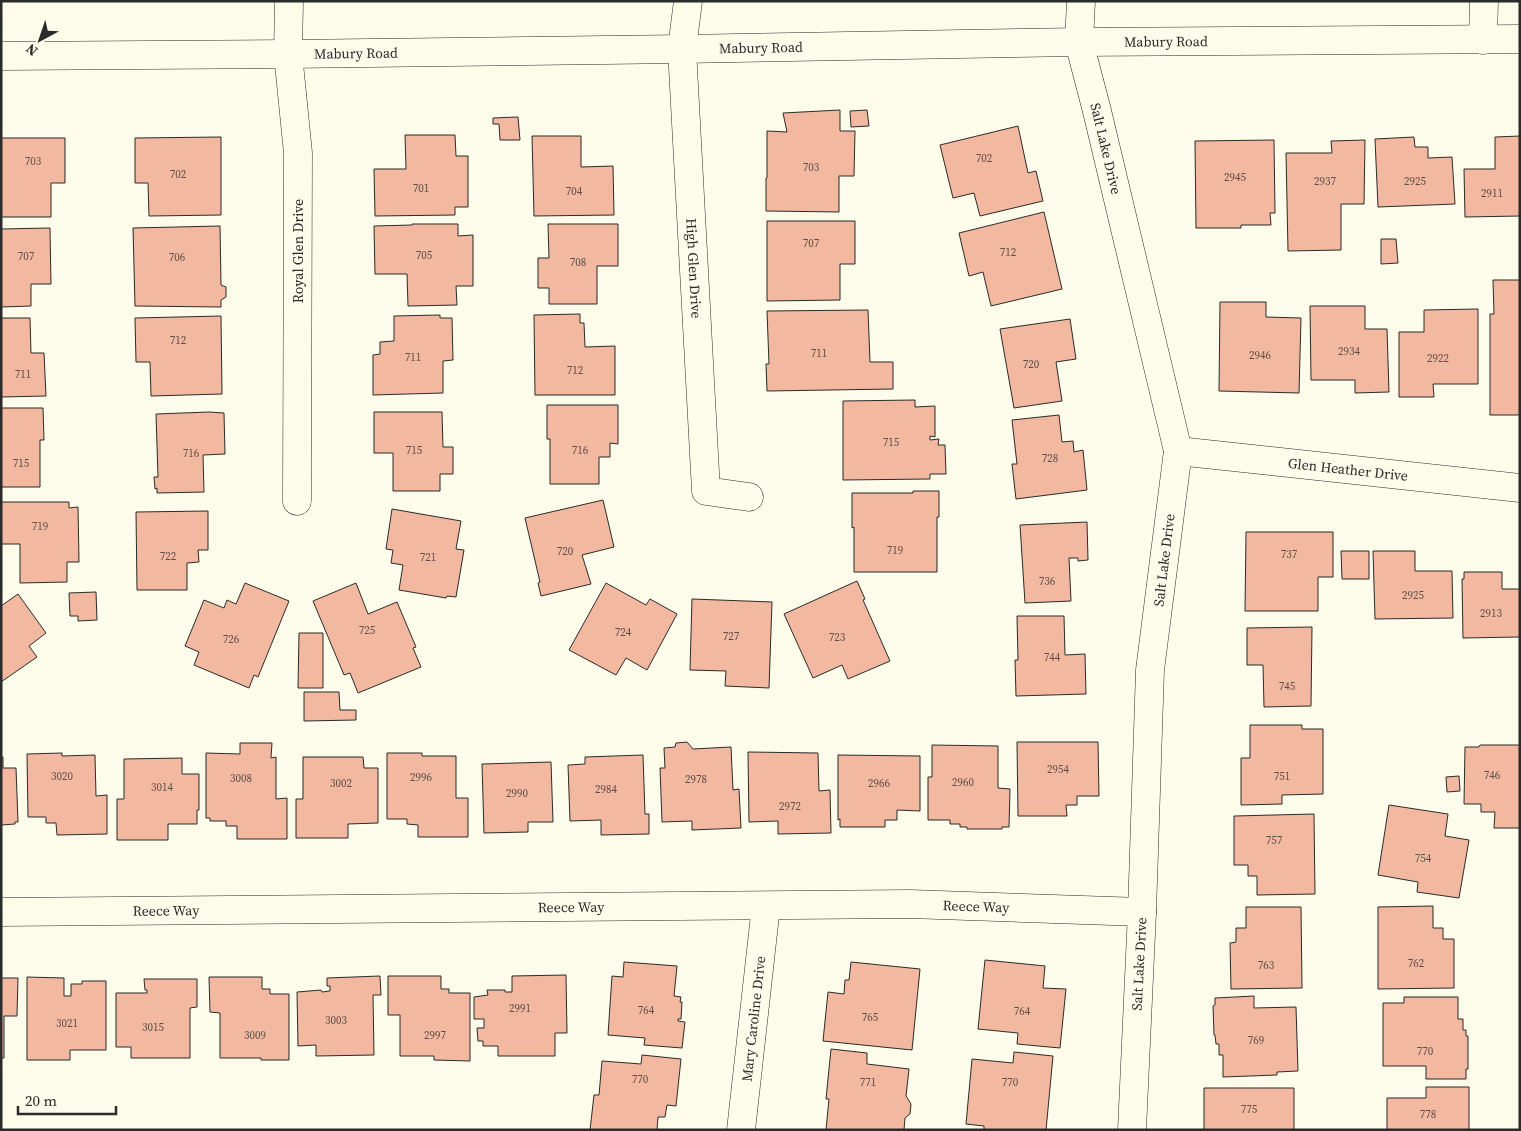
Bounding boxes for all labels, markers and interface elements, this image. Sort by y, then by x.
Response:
north arrow [15,15,65,65]
street label: Mabury Road [1124,31,1208,52]
street label: Mabury Road [719,37,803,58]
text: N [21,39,42,61]
street label: Mabury Road [314,43,398,64]
street label: Salt Lake Drive [1085,101,1127,196]
house number: 702 [976,151,993,166]
house number: 703 [25,154,42,169]
house number: 703 [803,160,820,175]
house number: 702 [170,167,187,182]
house number: 2945 [1224,170,1246,185]
house number: 2937 [1314,174,1336,189]
house number: 2925 [1404,174,1426,189]
house number: 701 [413,181,429,196]
house number: 704 [566,184,583,199]
house number: 2911 [1481,186,1503,201]
street label: Royal Glen Drive [288,199,308,303]
street label: High Glen Drive [681,218,707,319]
house number: 707 [803,236,820,251]
house number: 712 [1000,245,1017,260]
house number: 705 [416,248,433,263]
house number: 707 [18,249,35,264]
house number: 706 [169,250,186,265]
house number: 708 [570,255,586,270]
house number: 712 [170,333,187,348]
house number: 2934 [1338,344,1360,359]
house number: 711 [811,346,827,361]
house number: 2946 [1249,348,1271,363]
house number: 711 [405,350,421,365]
house number: 2922 [1427,351,1449,366]
house number: 720 [1023,357,1040,372]
house number: 712 [567,363,584,378]
house number: 711 [15,367,31,382]
house number: 715 [883,435,900,450]
house number: 715 [406,443,423,458]
house number: 716 [572,443,589,458]
house number: 716 [183,446,200,461]
house number: 728 [1042,451,1058,466]
street label: Glen Heather Drive [1287,453,1409,486]
house number: 715 [13,456,30,471]
street label: Salt Lake Drive [1148,512,1180,608]
house number: 719 [32,519,48,534]
house number: 719 [887,543,903,558]
house number: 720 [557,544,574,559]
house number: 737 [1281,547,1298,562]
house number: 722 [160,549,177,564]
house number: 721 [420,550,436,565]
house number: 736 [1039,574,1056,589]
house number: 2925 [1402,588,1424,603]
house number: 2913 [1480,606,1502,621]
house number: 725 [359,623,376,638]
house number: 724 [615,625,632,640]
house number: 727 [723,629,740,644]
house number: 723 [829,630,846,645]
house number: 726 [223,632,240,647]
house number: 744 [1044,650,1061,665]
house number: 745 [1279,679,1296,694]
house number: 2954 [1047,762,1069,777]
house number: 746 [1484,768,1501,783]
house number: 3020 [51,769,73,784]
house number: 751 [1274,769,1290,784]
house number: 2996 [410,770,432,785]
house number: 3008 [230,771,252,786]
house number: 2978 [685,772,707,787]
house number: 2960 [952,775,974,790]
house number: 3002 [330,776,352,791]
house number: 2966 [868,776,890,791]
house number: 3014 [151,780,173,795]
house number: 2984 [595,782,617,797]
house number: 2990 [506,786,528,801]
house number: 2972 [779,799,801,814]
house number: 757 [1266,833,1283,848]
house number: 754 [1415,851,1432,866]
street label: Reece Way [942,895,1010,917]
street label: Reece Way [538,897,605,917]
street label: Reece Way [133,900,200,921]
street label: Salt Lake Drive [1127,917,1151,1011]
street label: Mary Caroline Drive [736,955,770,1083]
house number: 762 [1408,956,1425,971]
house number: 763 [1258,958,1275,973]
house number: 2991 [509,1001,531,1016]
house number: 764 [638,1003,655,1018]
house number: 764 [1014,1004,1031,1019]
house number: 765 [862,1010,879,1025]
house number: 3003 [325,1013,347,1028]
house number: 3021 [56,1016,78,1031]
house number: 3015 [142,1020,164,1035]
house number: 3009 [244,1028,266,1043]
house number: 2997 [424,1028,446,1043]
house number: 769 [1248,1033,1264,1048]
house number: 770 [1417,1044,1434,1059]
house number: 770 [632,1072,649,1087]
house number: 771 [860,1075,876,1090]
house number: 770 [1002,1075,1019,1090]
scale bar [18,1084,115,1116]
text: 20 m [25,1090,57,1111]
house number: 775 [1241,1102,1258,1117]
house number: 778 [1420,1107,1436,1122]

